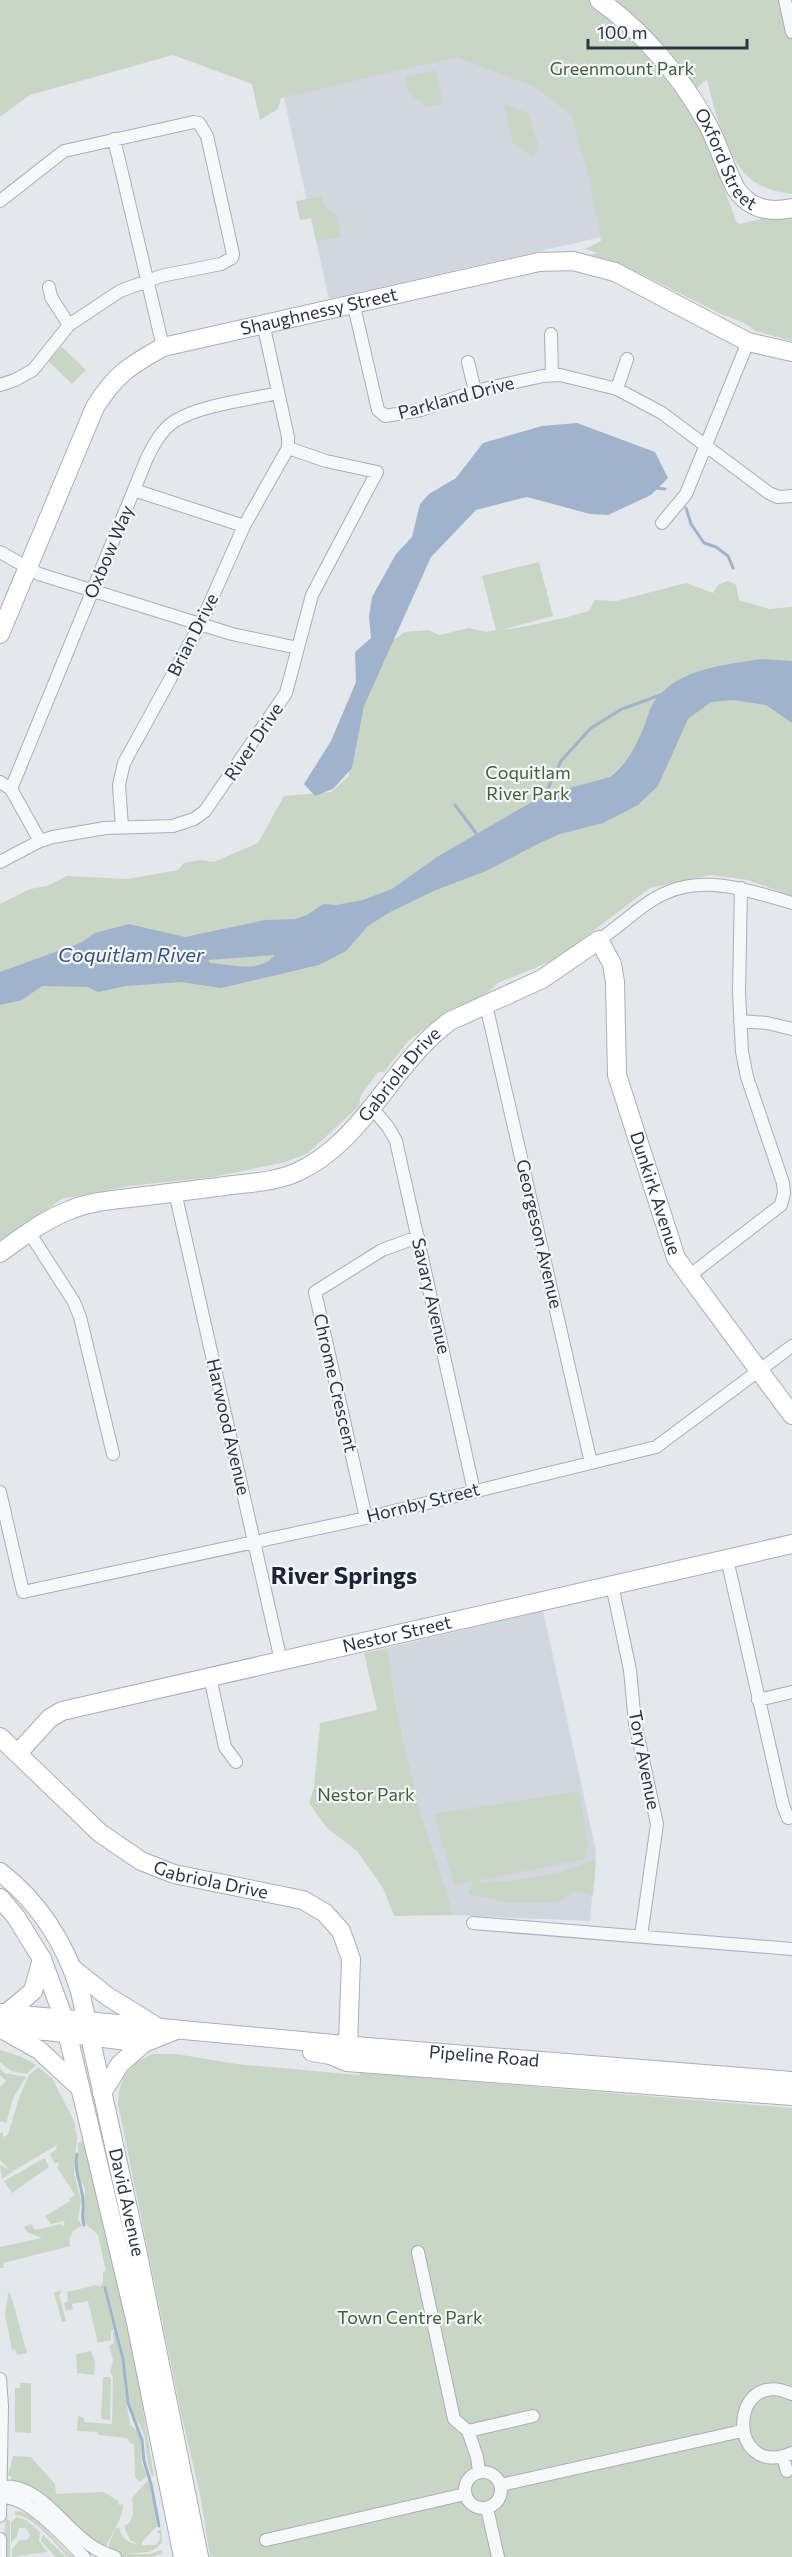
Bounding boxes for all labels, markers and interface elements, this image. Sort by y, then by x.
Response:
scale bar [588,12,747,50]
text: 100 m [597,21,647,43]
park label: Greenmount Park [550,57,695,79]
street label: Oxford Street [691,104,761,214]
street label: Shaughnessy Street [238,282,399,339]
street label: Parkland Drive [395,371,516,423]
street label: Oxbow Way [79,502,138,601]
street label: Brian Drive [162,589,222,680]
street label: River Drive [219,698,287,785]
park label: Coquitlam River Park [485,761,571,804]
water label: Coquitlam River [58,942,205,966]
street label: Gabriola Drive [353,1022,445,1126]
street label: Dunkirk Avenue [626,1128,686,1258]
street label: Georgeson Avenue [512,1157,568,1311]
street label: Savary Avenue [408,1236,456,1356]
street label: Chrome Crescent [309,1311,363,1454]
street label: Harwood Avenue [203,1356,255,1497]
street label: Hornby Street [364,1477,482,1527]
district label: River Springs [271,1560,417,1589]
street label: Nestor Street [340,1610,453,1656]
street label: Tory Avenue [625,1708,665,1811]
park label: Nestor Park [317,1783,415,1805]
street label: Gabriola Drive [151,1855,270,1903]
street label: Pipeline Road [428,2040,540,2071]
street label: David Avenue [105,2146,150,2258]
park label: Town Centre Park [337,2306,483,2328]

